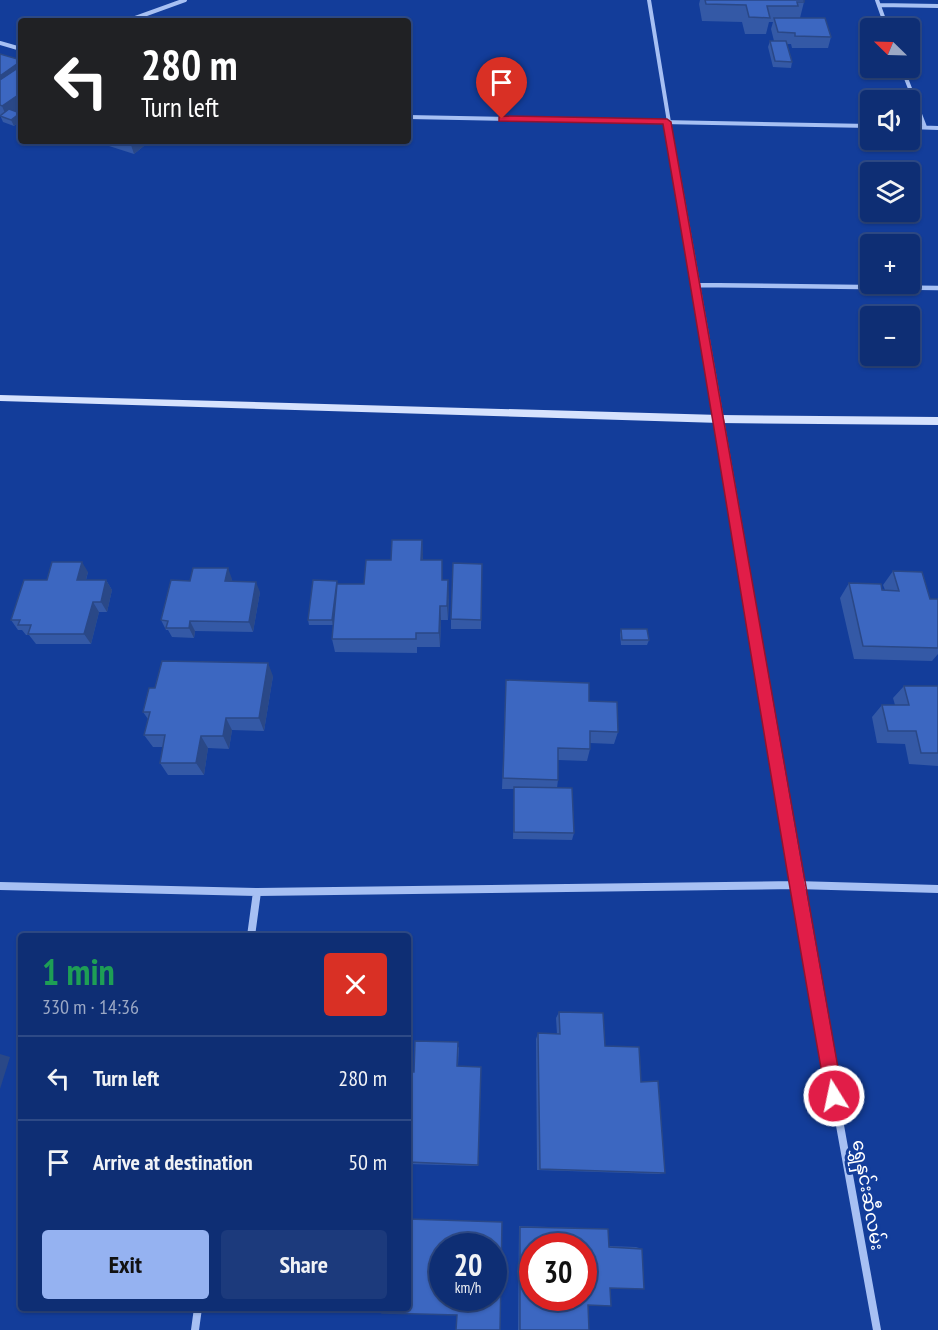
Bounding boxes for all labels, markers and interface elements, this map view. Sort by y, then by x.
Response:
north arrow [860,18,920,78]
map controls [860,18,920,366]
text: 280 m [141,37,238,92]
icon: left [42,42,120,120]
pin [476,57,527,119]
icon: arrive [485,66,518,99]
text: Turn left [141,90,219,124]
button: sound [860,90,920,150]
button: layers [860,162,920,222]
button: + [860,234,920,294]
button: − [860,306,920,366]
text: 1 min [42,948,115,995]
button: close [324,953,387,1016]
text: 330 m · 14:36 [42,994,139,1020]
icon: left [42,1062,75,1095]
text: Turn left [93,1064,159,1092]
text: 280 m [338,1064,387,1092]
position arrow [802,1064,866,1128]
street label: ရွှေနှင်းဆီလမ်း [844,1138,891,1253]
icon: arrive [42,1146,75,1179]
text: Arrive at destination [93,1148,253,1176]
text: 50 m [348,1148,387,1176]
button: Exit [42,1230,209,1299]
button: Share [221,1230,387,1299]
speed limit sign: 30 [519,1233,597,1311]
text: 20 [454,1245,482,1284]
text: km/h [455,1278,481,1297]

